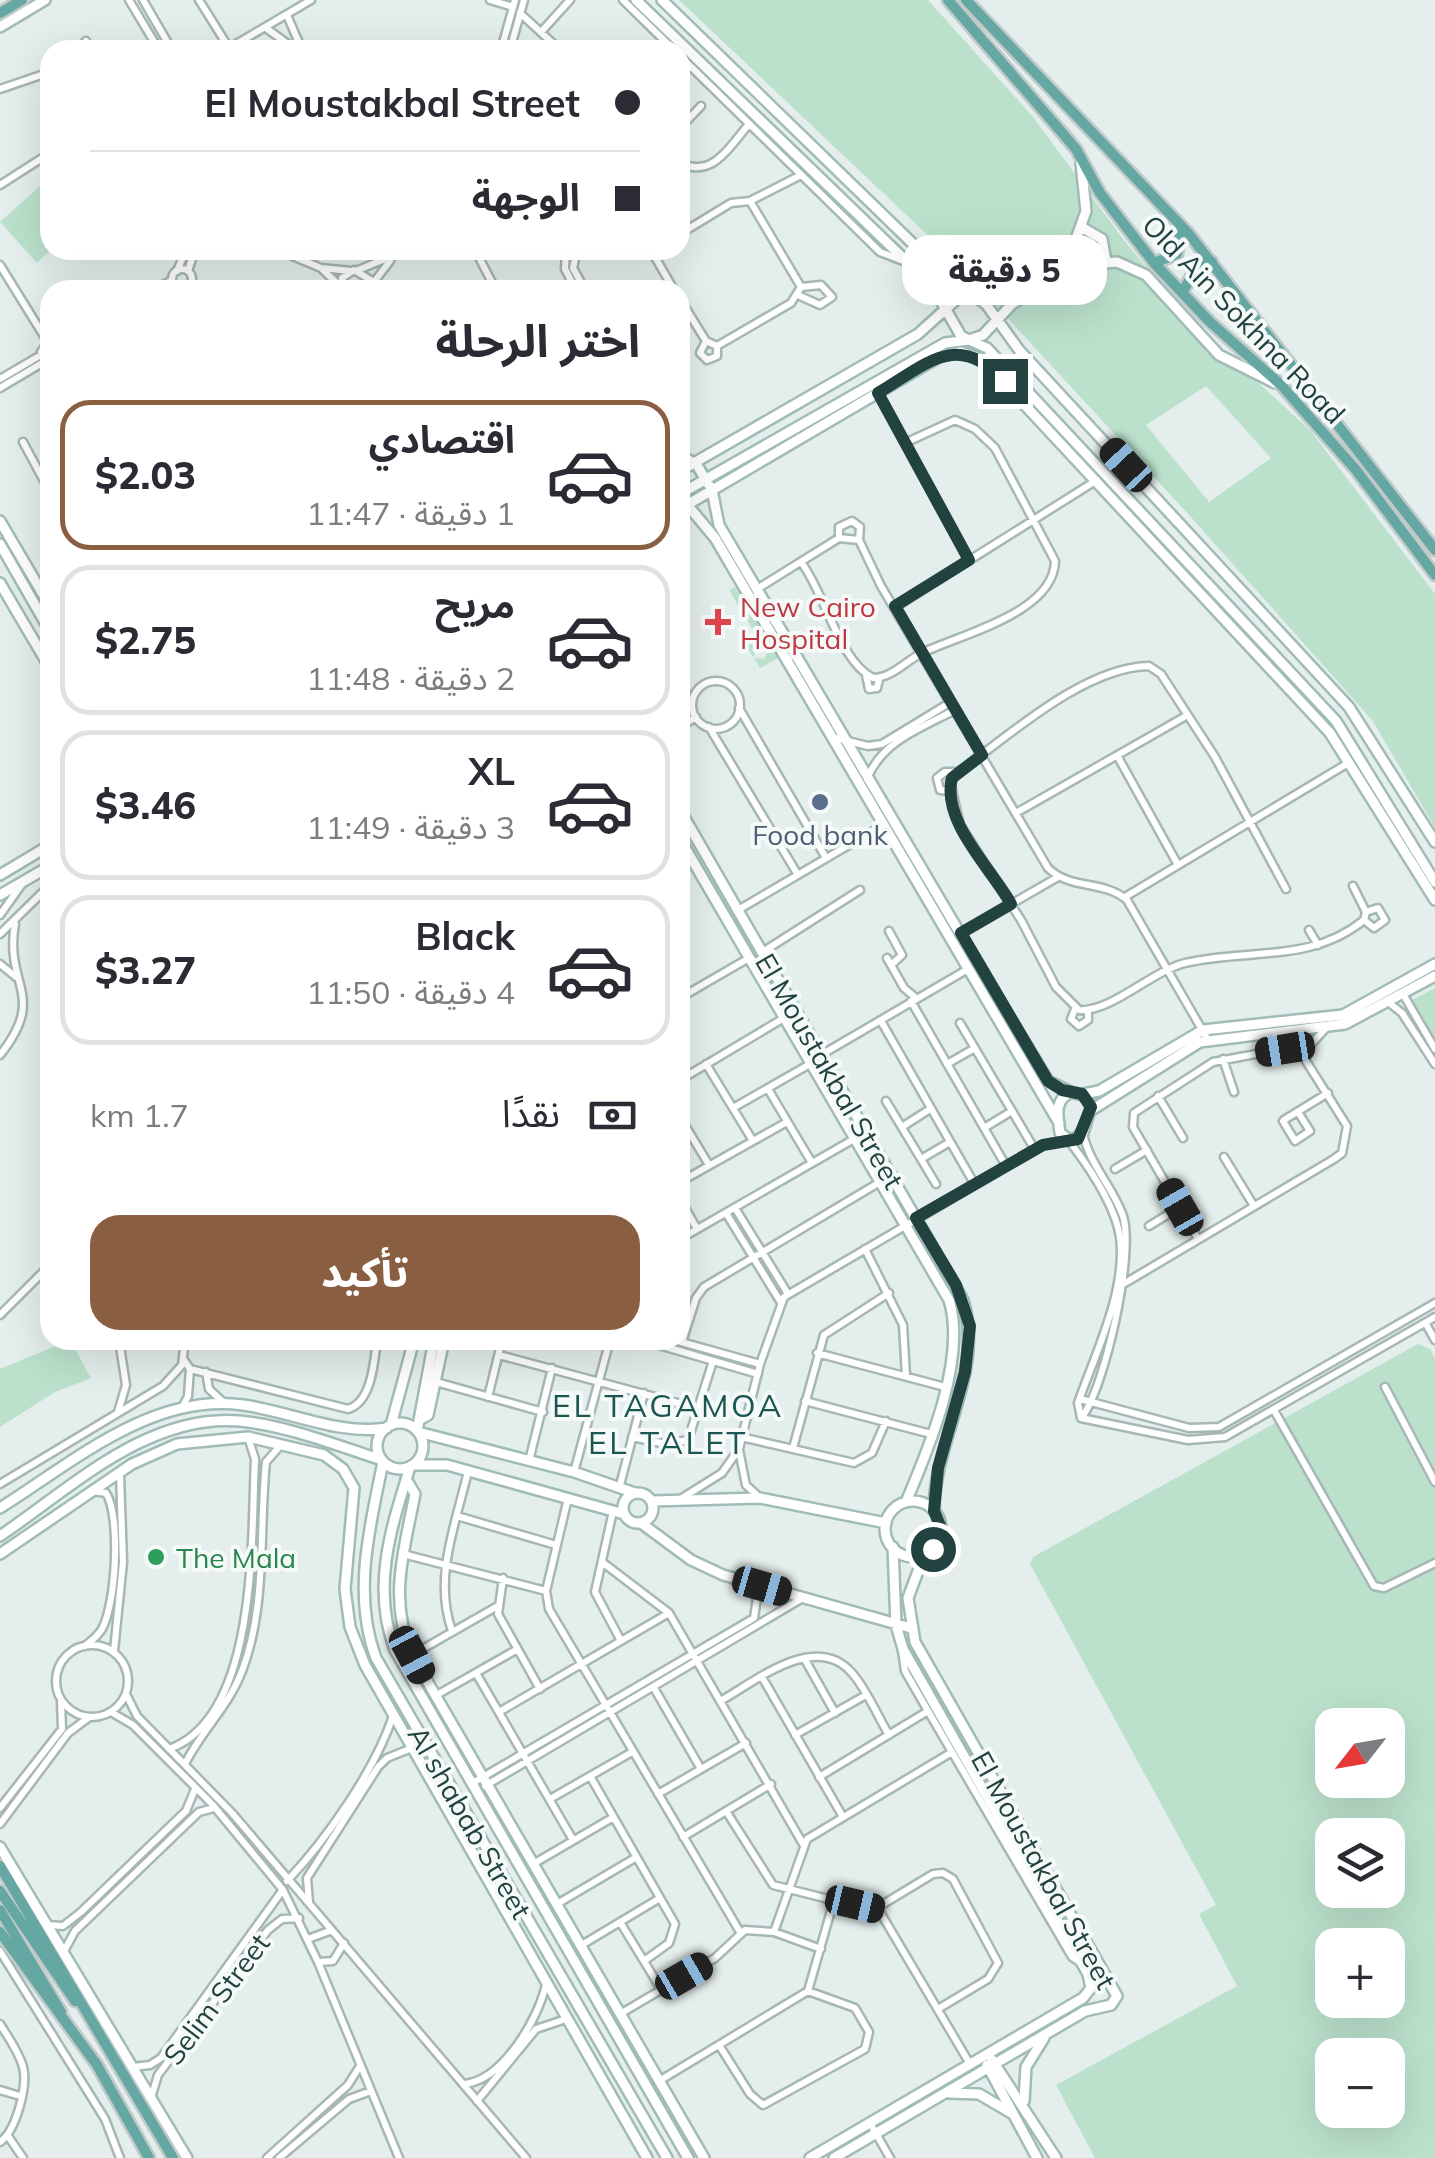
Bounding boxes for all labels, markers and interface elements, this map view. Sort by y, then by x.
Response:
text: El Moustakbal Street [204,79,580,127]
text: الوجهة [472,173,580,221]
street label: Old Ain Sokhna Road [1135,207,1353,431]
callout: 5 دقيقة [902,236,1108,306]
text: 5 دقيقة [949,250,1060,290]
text: اختر الرحلة [436,312,640,368]
route end [983,359,1028,404]
text: اقتصادي [369,415,515,463]
icon: car [545,430,635,520]
car [1095,433,1157,497]
text: $2.03 [95,451,196,499]
text: 1 دقيقة · 11:47 [306,493,515,533]
text: مريح [435,580,515,628]
place label: New Cairo Hospital [740,589,876,656]
icon: car [545,595,635,685]
marker: New Cairo Hospital [705,609,731,635]
text: $2.75 [95,616,196,664]
text: 2 دقيقة · 11:48 [306,658,515,698]
text: XL [468,747,515,795]
icon: car [545,760,635,850]
text: $3.46 [95,781,196,829]
marker: Food bank [809,791,831,813]
text: 3 دقيقة · 11:49 [306,807,515,847]
place label: Food bank [752,817,888,852]
text: Black [415,912,515,960]
icon: car [545,925,635,1015]
text: $3.27 [95,946,196,994]
street label: El Moustakbal Street [748,947,912,1195]
text: 4 دقيقة · 11:50 [306,972,515,1012]
car [1253,1029,1317,1069]
icon: cash [585,1088,640,1143]
text: نقدًا [502,1089,560,1137]
text: 1.7 km [90,1095,189,1135]
car [1152,1174,1208,1240]
button: تأكيد [90,1215,640,1330]
district label: EL TAGAMOA EL TALET [552,1385,784,1462]
route start [911,1527,956,1572]
place label: The Mala [176,1540,296,1575]
marker: The Mala [145,1546,167,1568]
car [729,1563,795,1609]
car [385,1621,439,1689]
north arrow [1315,1708,1405,1798]
map controls [1315,1708,1405,2128]
street label: Al shabab Street [401,1719,539,1925]
street label: El Moustakbal Street [964,1745,1124,1995]
button: layers [1315,1818,1405,1908]
car [822,1883,888,1925]
street label: Selim Street [155,1926,277,2072]
button: + [1315,1928,1405,2018]
car [651,1948,717,2004]
button: − [1315,2038,1405,2128]

